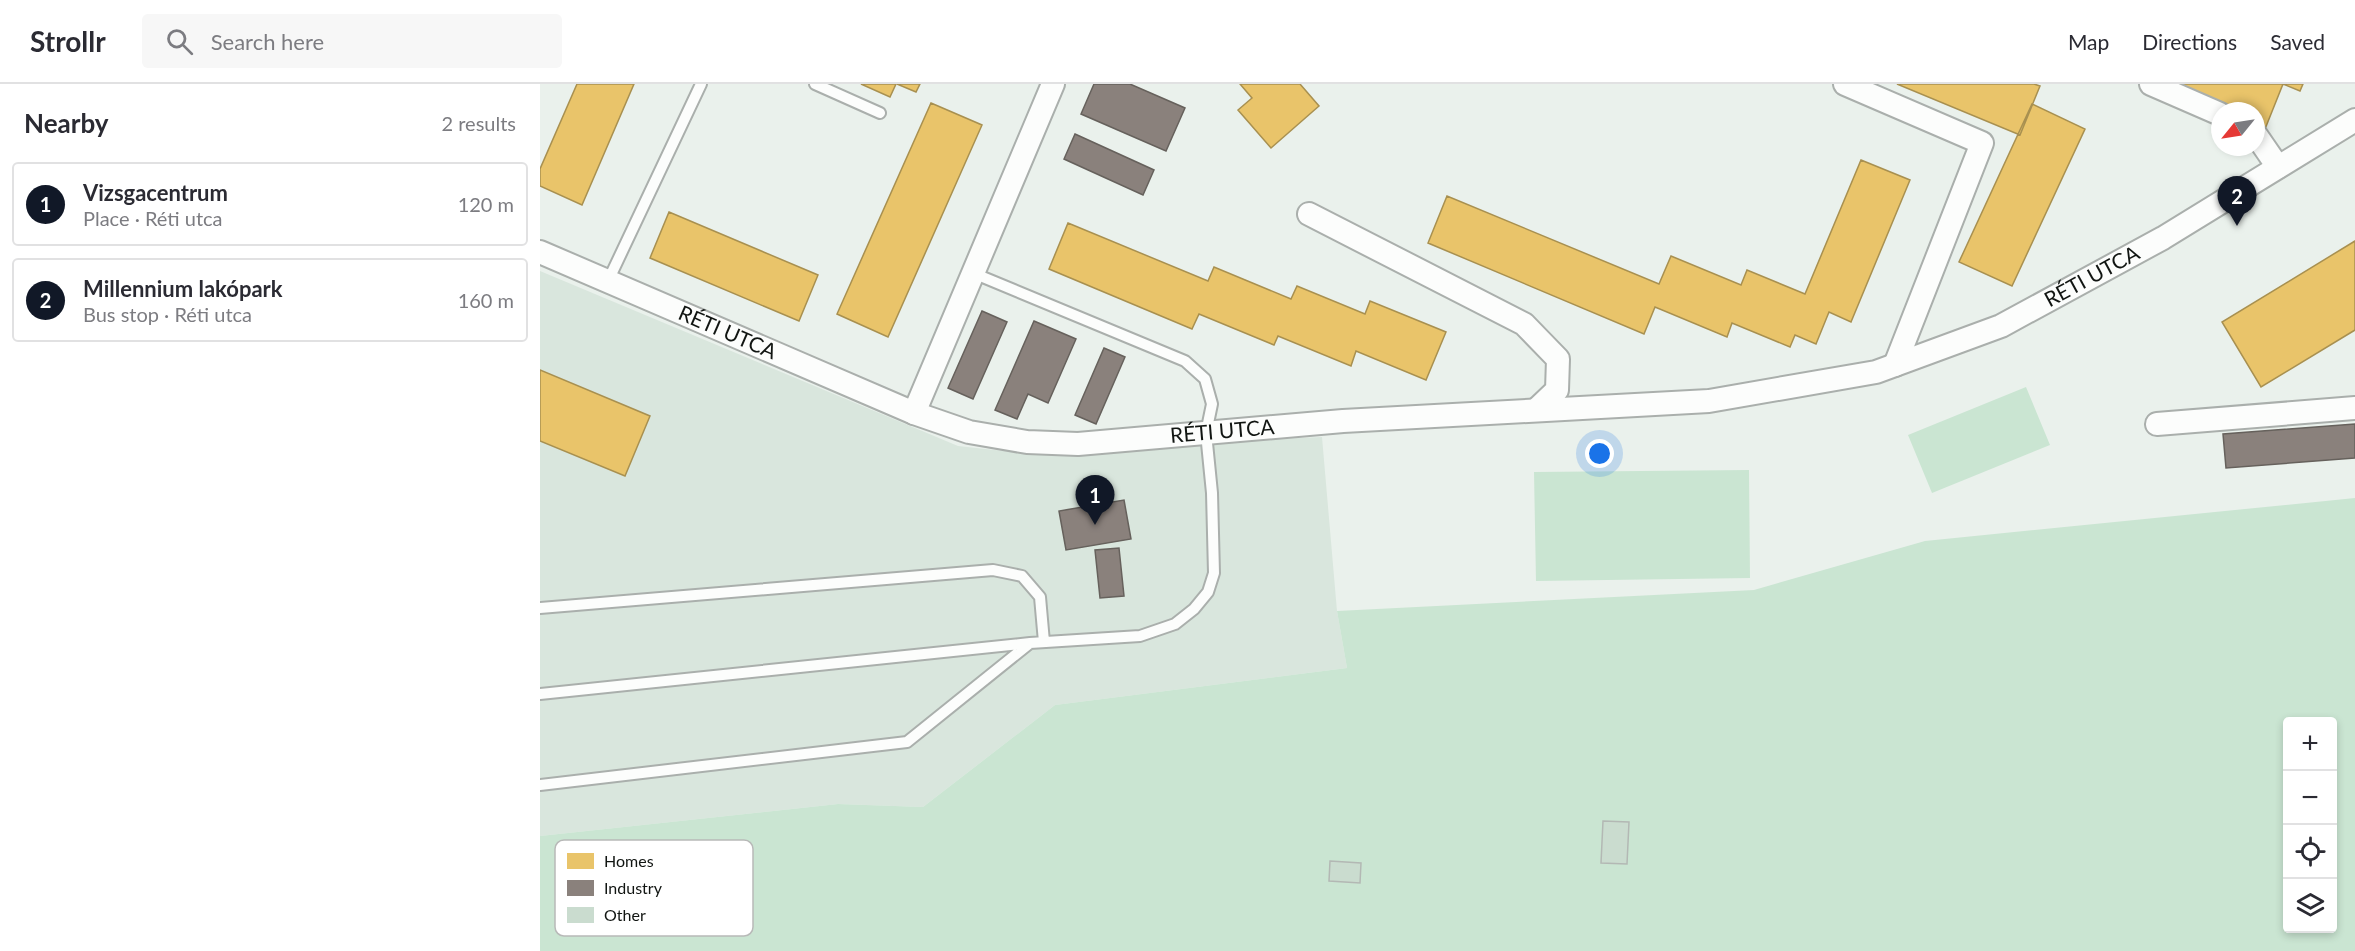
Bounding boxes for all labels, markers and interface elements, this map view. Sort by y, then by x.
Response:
search box [142,14,562,68]
text: Strollr [30,24,106,58]
icon: search [163,25,196,58]
text: Search here [211,28,324,55]
text: Map [2068,29,2109,54]
text: Directions [2142,29,2237,54]
text: Saved [2270,29,2325,54]
north arrow [2211,102,2265,156]
text: Nearby [24,107,109,139]
text: 2 results [441,111,516,135]
pin: 2 [2218,176,2256,226]
text: Vizsgacentrum [83,179,228,206]
text: 1 [40,192,51,216]
text: 120 m [458,192,514,216]
text: Place · Réti utca [83,206,223,230]
street label: RÉTI UTCA [2039,239,2144,311]
text: Millennium lakópark [83,275,283,302]
text: 2 [40,288,51,312]
text: 160 m [458,288,514,312]
street label: RÉTI UTCA [675,299,782,364]
text: Bus stop · Réti utca [83,302,252,326]
street label: RÉTI UTCA [1169,413,1276,447]
your location [1585,439,1614,468]
pin: 1 [1076,476,1114,525]
map controls [2283,717,2337,933]
button: + [2283,717,2337,771]
button: − [2283,771,2337,825]
button: locate [2283,825,2337,879]
legend [555,840,753,936]
text: Homes [604,851,654,870]
text: Industry [604,878,663,897]
button: layers [2283,879,2337,933]
text: Other [604,905,646,924]

